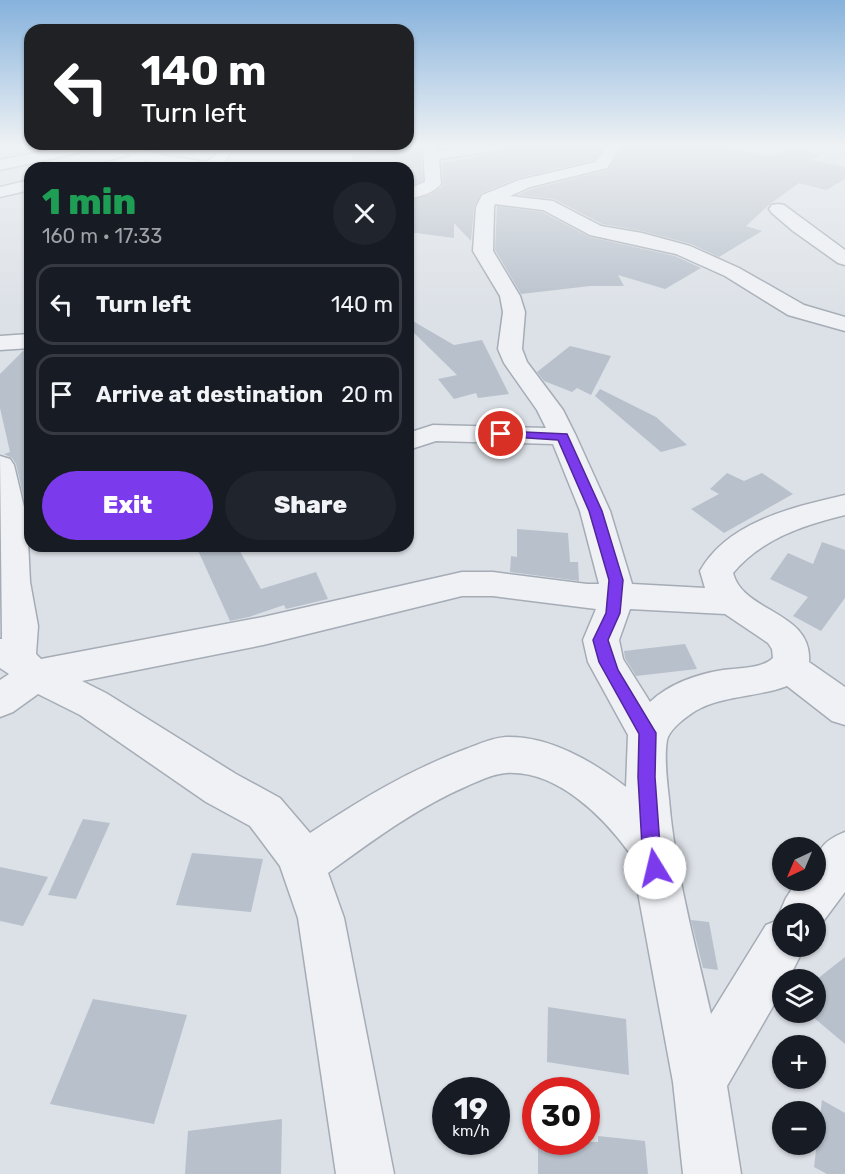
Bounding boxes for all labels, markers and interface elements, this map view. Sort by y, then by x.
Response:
text: 140 m [141,46,267,96]
icon: left [42,48,120,126]
text: Turn left [141,97,246,129]
text: 1 min [42,180,136,223]
button: close [333,182,396,245]
text: 160 m · 17:33 [42,224,162,248]
icon: left [45,288,78,321]
text: Turn left [96,291,191,318]
text: 140 m [331,291,393,318]
icon: arrive [45,378,78,411]
text: Arrive at destination [96,381,323,408]
text: 20 m [341,381,393,408]
pin [475,408,526,459]
icon: arrive [484,417,517,450]
button: Exit [42,471,213,540]
button: Share [225,471,396,540]
position arrow [623,836,687,900]
north arrow [772,837,826,891]
map controls [772,837,826,1155]
button: sound [772,903,826,957]
button: layers [772,969,826,1023]
button: + [772,1035,826,1089]
speed limit sign: 30 [522,1077,600,1155]
text: 19 [454,1091,488,1127]
button: − [772,1101,826,1155]
text: km/h [452,1122,490,1140]

